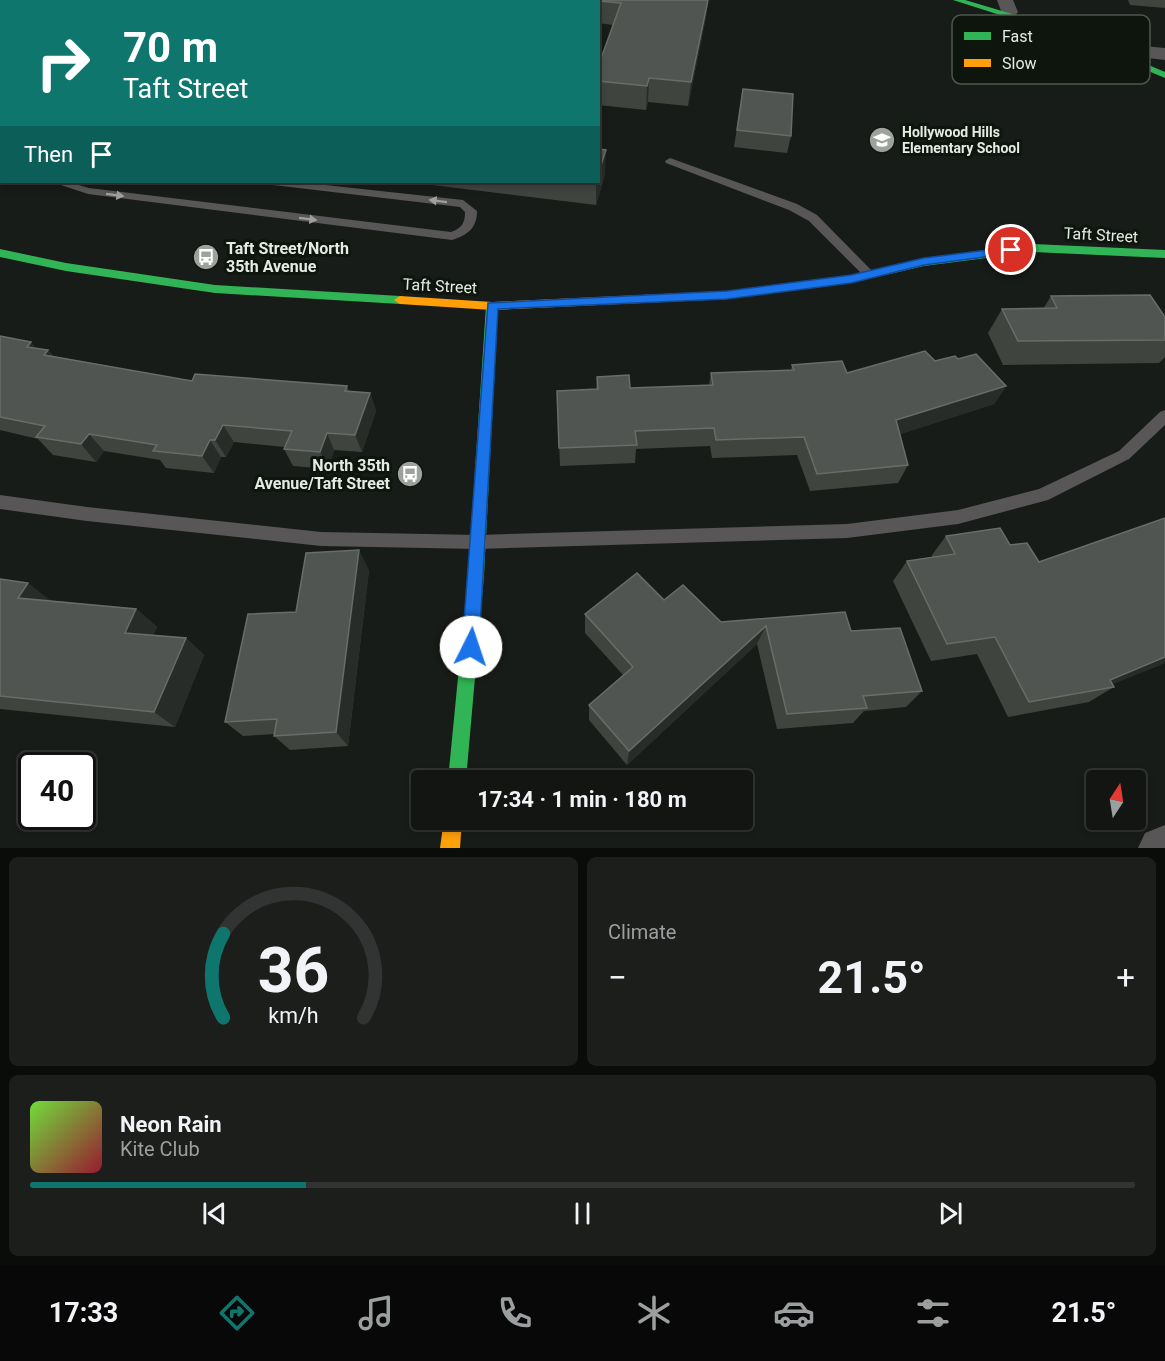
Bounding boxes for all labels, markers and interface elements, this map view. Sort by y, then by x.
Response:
legend [952,15,1150,84]
text: 70 m [123,23,218,72]
icon: right [24,24,102,102]
text: Fast [1002,27,1033,46]
text: Slow [1002,54,1037,73]
text: Taft Street [123,73,248,105]
place label: Hollywood Hills Elementary School [902,124,1020,156]
school or university icon: Hollywood Hills Elementary School [867,125,897,155]
icon: arrive [85,138,118,171]
text: Then [24,142,73,167]
one-way arrow [105,190,124,199]
one-way arrow [428,196,447,206]
one-way arrow [299,215,318,224]
pin [985,224,1036,275]
street label: Taft Street [1063,224,1139,246]
icon: arrive [994,233,1027,266]
place label: Taft Street/North 35th Avenue [226,239,349,276]
bus stop icon: Taft Street/North 35th Avenue [191,242,221,272]
street label: Taft Street [402,275,478,297]
place label: North 35th Avenue/Taft Street [254,456,391,493]
bus stop icon: North 35th Avenue/Taft Street [395,459,425,489]
position arrow [439,615,503,679]
speed limit sign: 40 [18,752,96,830]
north arrow [1086,770,1146,830]
map controls [1086,770,1146,830]
text: 17:34 · 1 min · 180 m [477,787,687,812]
text: Climate [608,920,676,944]
text: 36 [258,934,329,1007]
text: 21.5° [818,951,926,1004]
text: − [608,958,627,997]
text: + [1116,958,1135,997]
text: km/h [268,1004,319,1029]
text: Neon Rain [120,1112,222,1137]
text: Kite Club [120,1137,200,1161]
icon: previous [198,1197,231,1230]
icon: pause [566,1197,599,1230]
icon: next [934,1197,967,1230]
icon: directions [216,1292,258,1334]
icon: music [355,1292,397,1334]
icon: phone [494,1292,536,1334]
icon: climate [633,1292,675,1334]
icon: car [773,1292,815,1334]
icon: filters [912,1292,954,1334]
text: 17:33 [49,1297,118,1329]
text: 21.5° [1051,1297,1116,1329]

